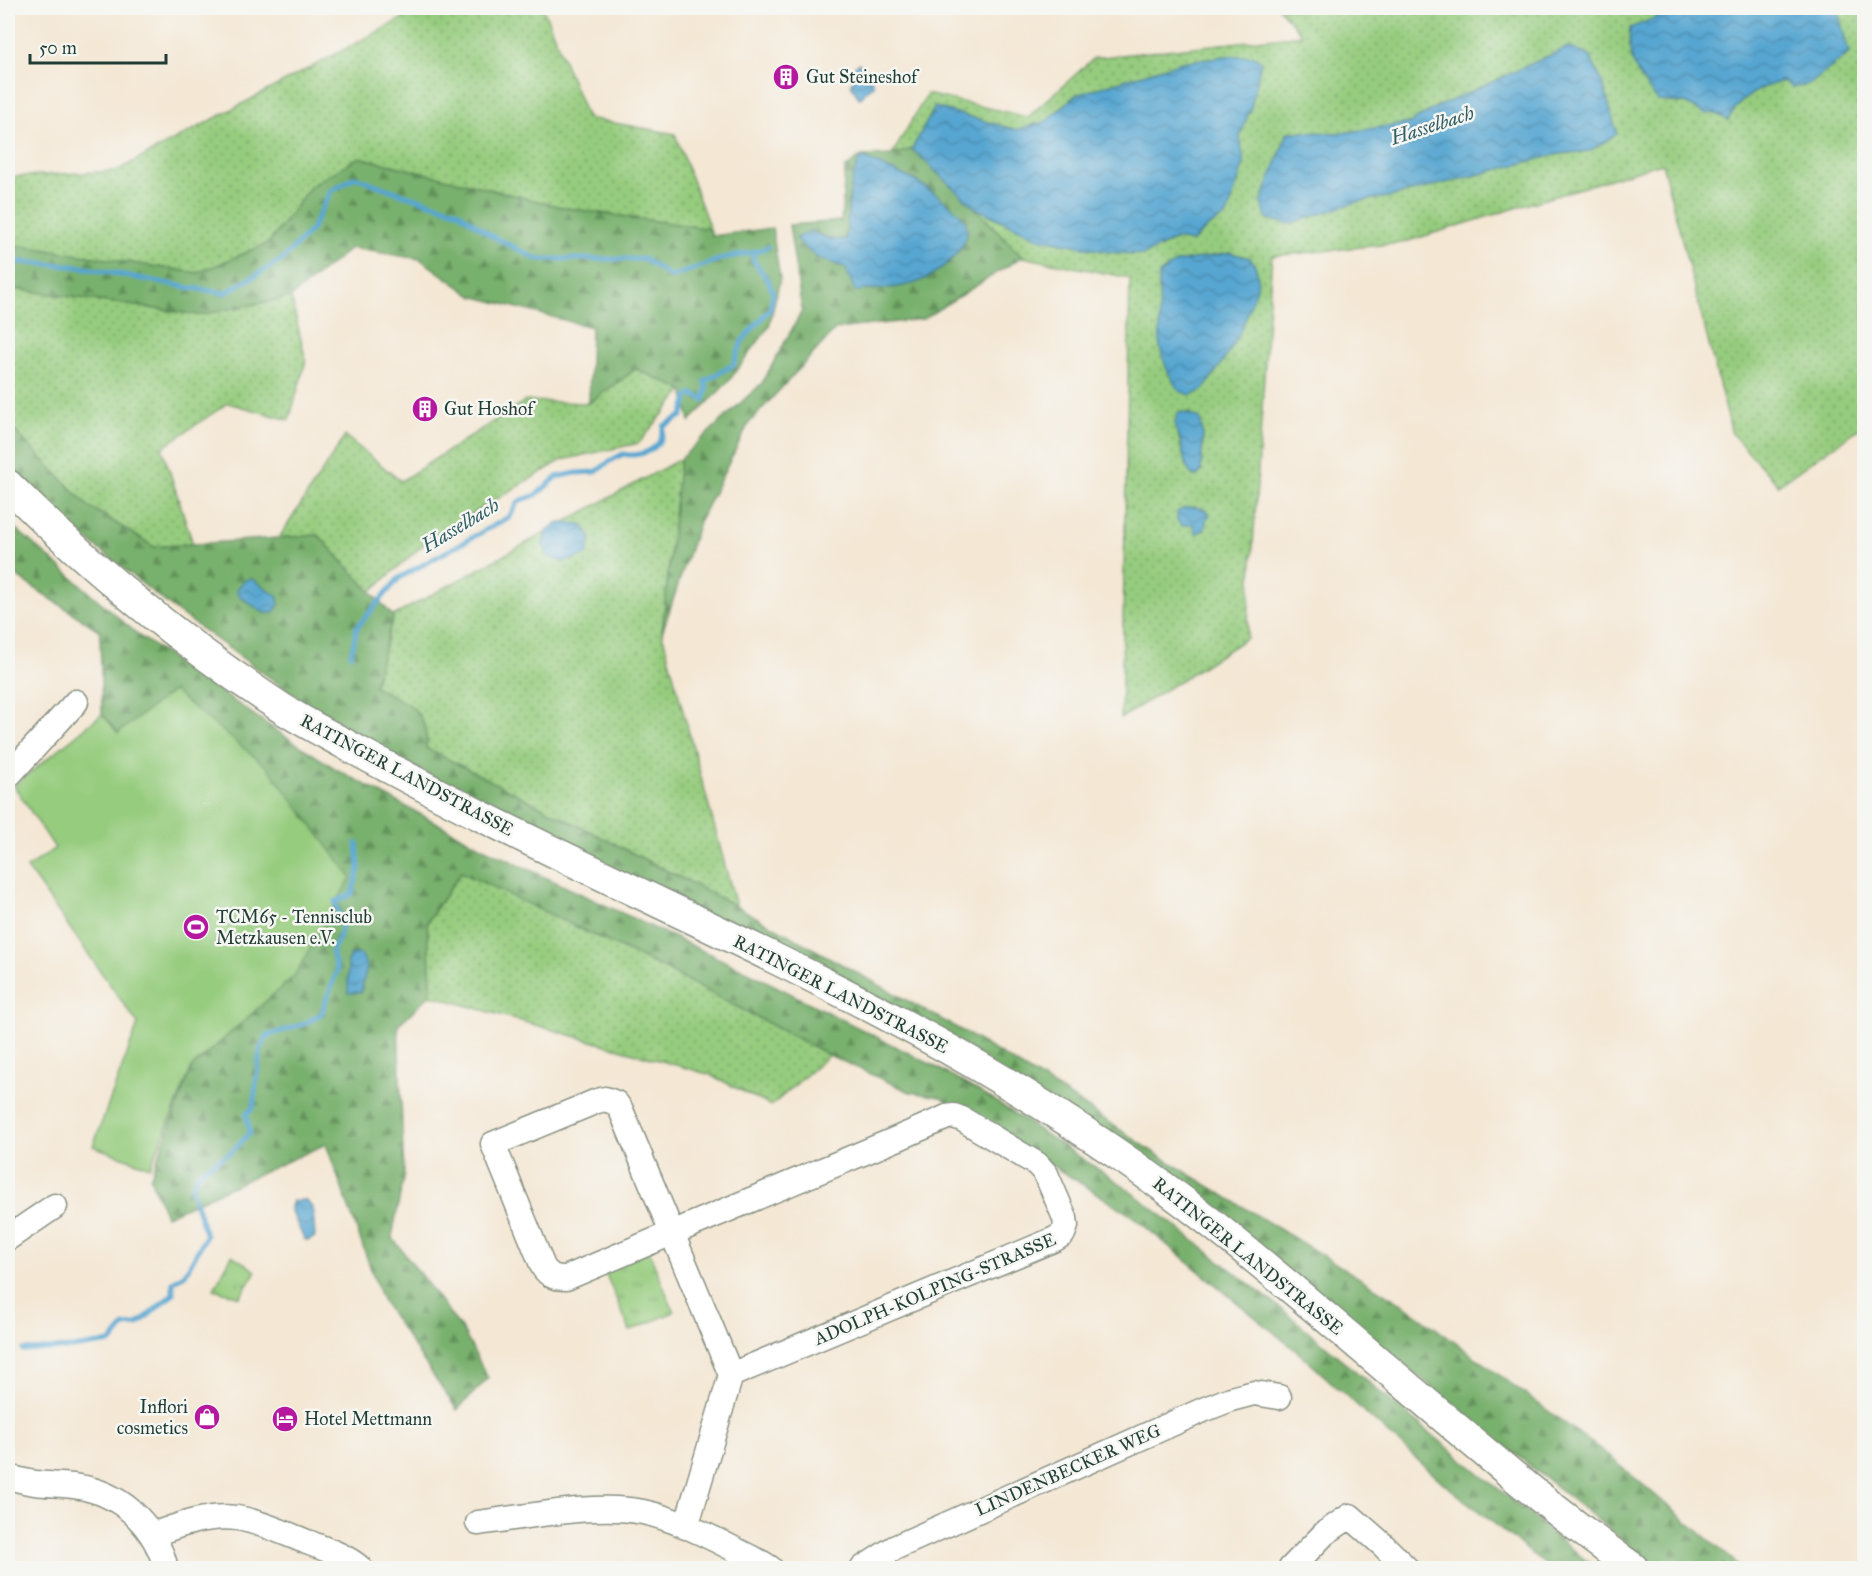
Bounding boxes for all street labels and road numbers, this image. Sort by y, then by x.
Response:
street label: RATINGER LANDSTRASSE [297,709,518,841]
street label: RATINGER LANDSTRASSE [730,930,952,1058]
street label: RATINGER LANDSTRASSE [1148,1172,1348,1340]
street label: ADOLPH-KOLPING-STRASSE [810,1228,1059,1350]
street label: LINDENBECKER WEG [972,1419,1164,1521]

